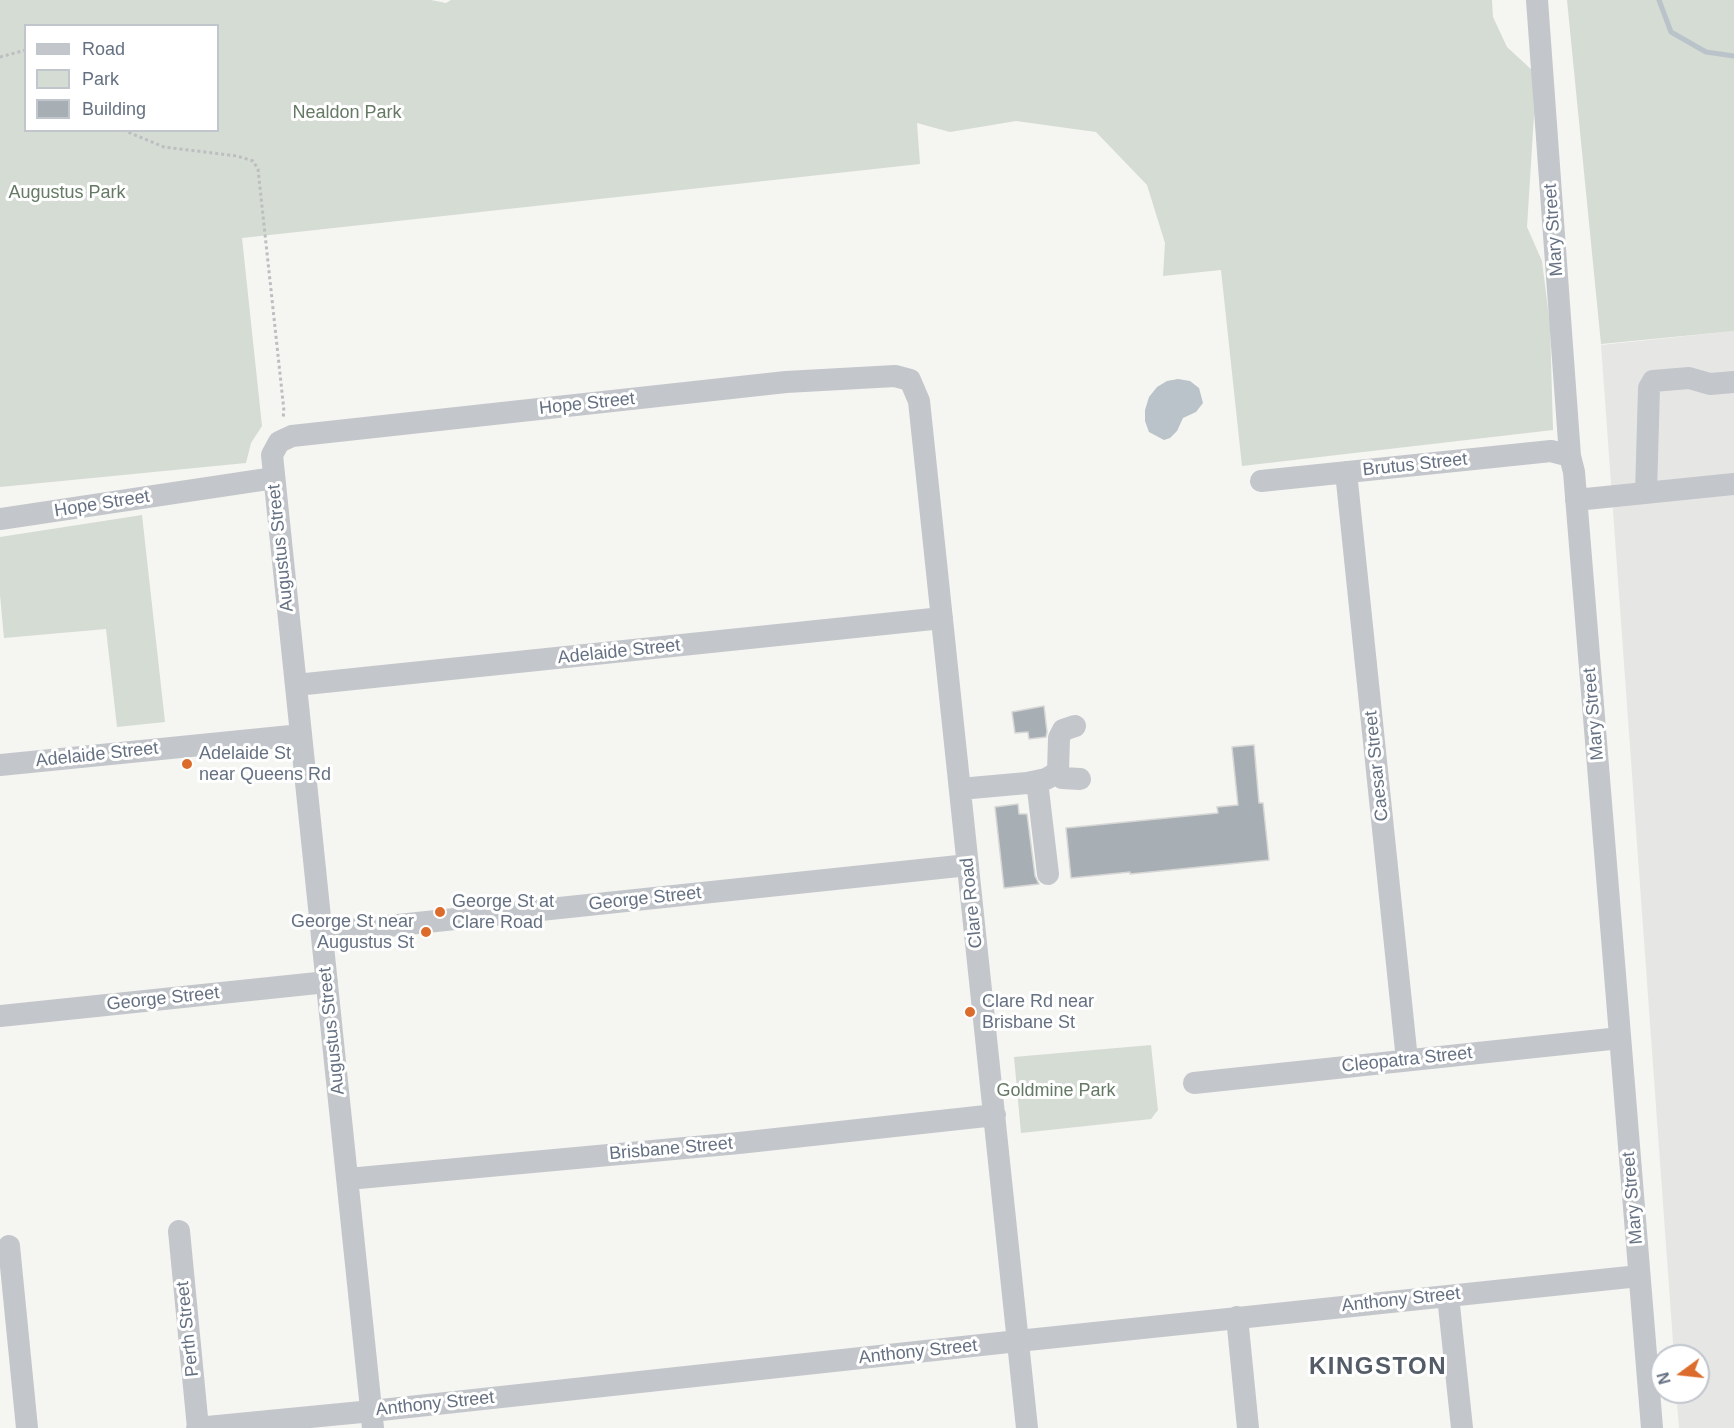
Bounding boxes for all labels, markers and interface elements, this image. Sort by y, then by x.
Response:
legend [24,24,219,132]
text: Road [82,39,125,59]
text: Park [82,69,119,89]
text: Building [82,99,146,119]
park label: Nealdon Park [292,102,402,124]
park label: Augustus Park [8,182,126,204]
street label: Mary Street [1540,183,1568,277]
street label: Hope Street [538,388,636,420]
street label: Brutus Street [1362,449,1468,481]
street label: Augustus Street [264,483,298,613]
street label: Hope Street [53,486,151,522]
street label: Adelaide Street [557,635,681,669]
street label: Mary Street [1579,667,1609,761]
street label: Caesar Street [1360,710,1394,822]
street label: Adelaide Street [35,738,159,772]
place label: Adelaide St near Queens Rd [199,743,331,786]
marker: Adelaide St near Queens Rd [180,757,194,771]
street label: Clare Road [957,857,987,949]
street label: George Street [588,882,702,916]
place label: George St at Clare Road [452,891,554,934]
marker: George St at Clare Road [433,905,447,919]
place label: George St near Augustus St [291,911,414,954]
marker: George St near Augustus St [419,925,433,939]
street label: Augustus Street [315,966,349,1096]
street label: George Street [106,982,220,1016]
place label: Clare Rd near Brisbane St [982,991,1094,1034]
marker: Clare Rd near Brisbane St [963,1005,977,1019]
street label: Cleopatra Street [1341,1042,1473,1078]
park label: Goldmine Park [996,1080,1116,1102]
street label: Brisbane Street [608,1133,734,1165]
street label: Mary Street [1618,1151,1648,1245]
street label: Perth Street [172,1280,204,1378]
street label: Anthony Street [1341,1283,1461,1317]
street label: Anthony Street [858,1335,978,1369]
north arrow [1650,1344,1710,1404]
district label: KINGSTON [1309,1353,1447,1381]
text: N [1654,1370,1674,1386]
street label: Anthony Street [375,1387,495,1421]

